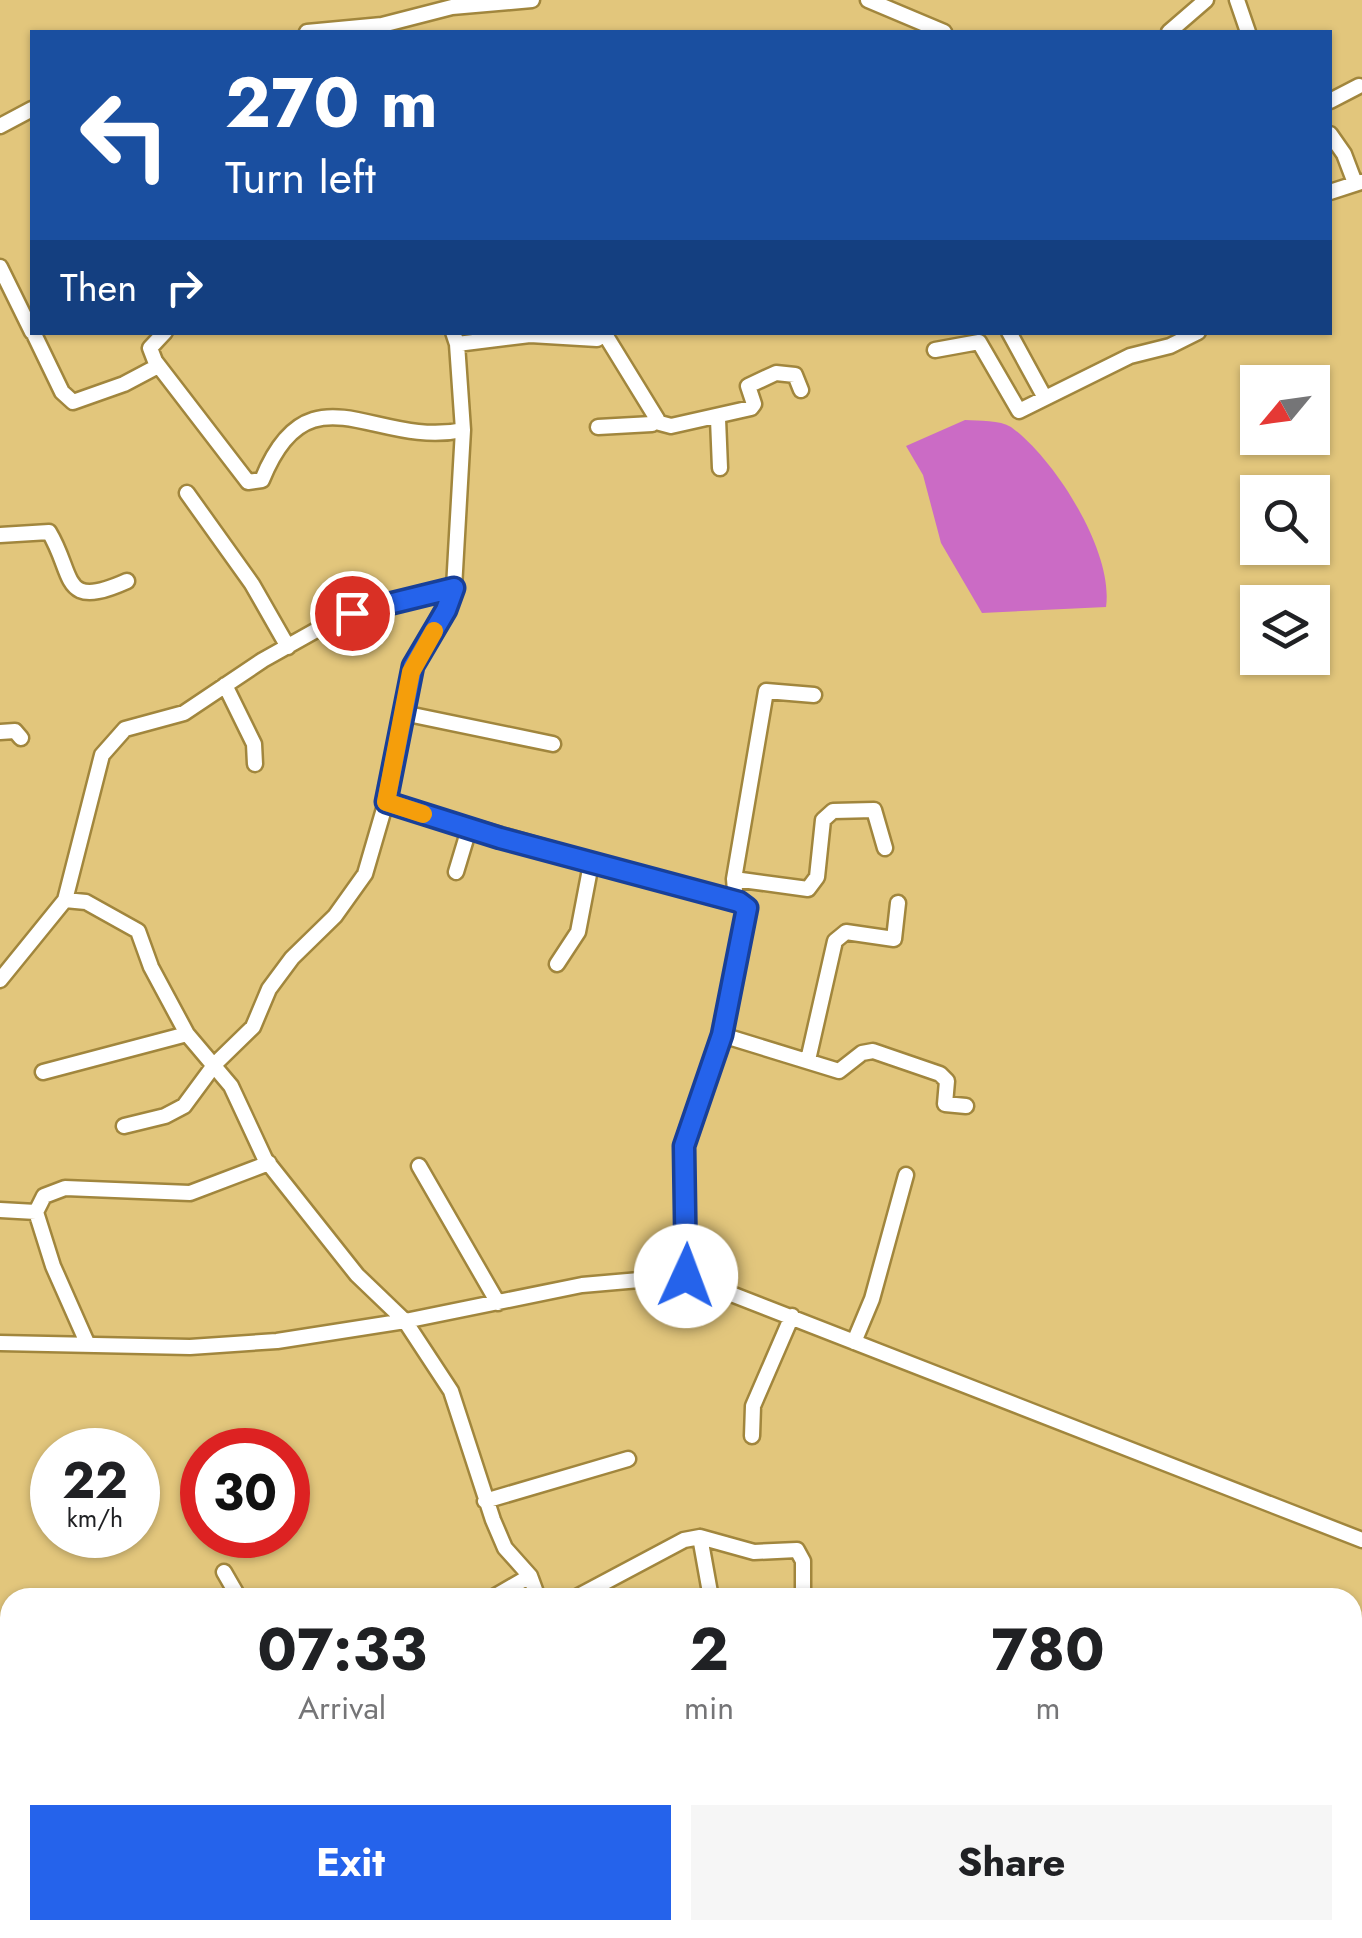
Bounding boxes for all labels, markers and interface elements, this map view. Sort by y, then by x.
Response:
text: 270 m [225,52,438,153]
icon: left [60,70,190,200]
text: Turn left [225,145,376,210]
text: Then [60,260,137,315]
icon: right [157,260,212,315]
north arrow [1240,365,1330,455]
map controls [1240,365,1330,675]
button: search [1240,475,1330,565]
pin [310,571,395,656]
button: layers [1240,585,1330,675]
icon: arrive [325,586,380,641]
position arrow [634,1224,738,1328]
speed limit sign: 30 [180,1428,310,1558]
text: 22 [62,1444,128,1517]
text: km/h [67,1500,123,1536]
text: 07:33 [257,1606,427,1693]
text: 2 [689,1606,729,1693]
text: 780 [991,1606,1105,1693]
text: Arrival [298,1685,386,1731]
text: min [684,1685,734,1731]
text: m [1036,1685,1061,1731]
button: Exit [30,1805,671,1920]
button: Share [691,1805,1332,1920]

